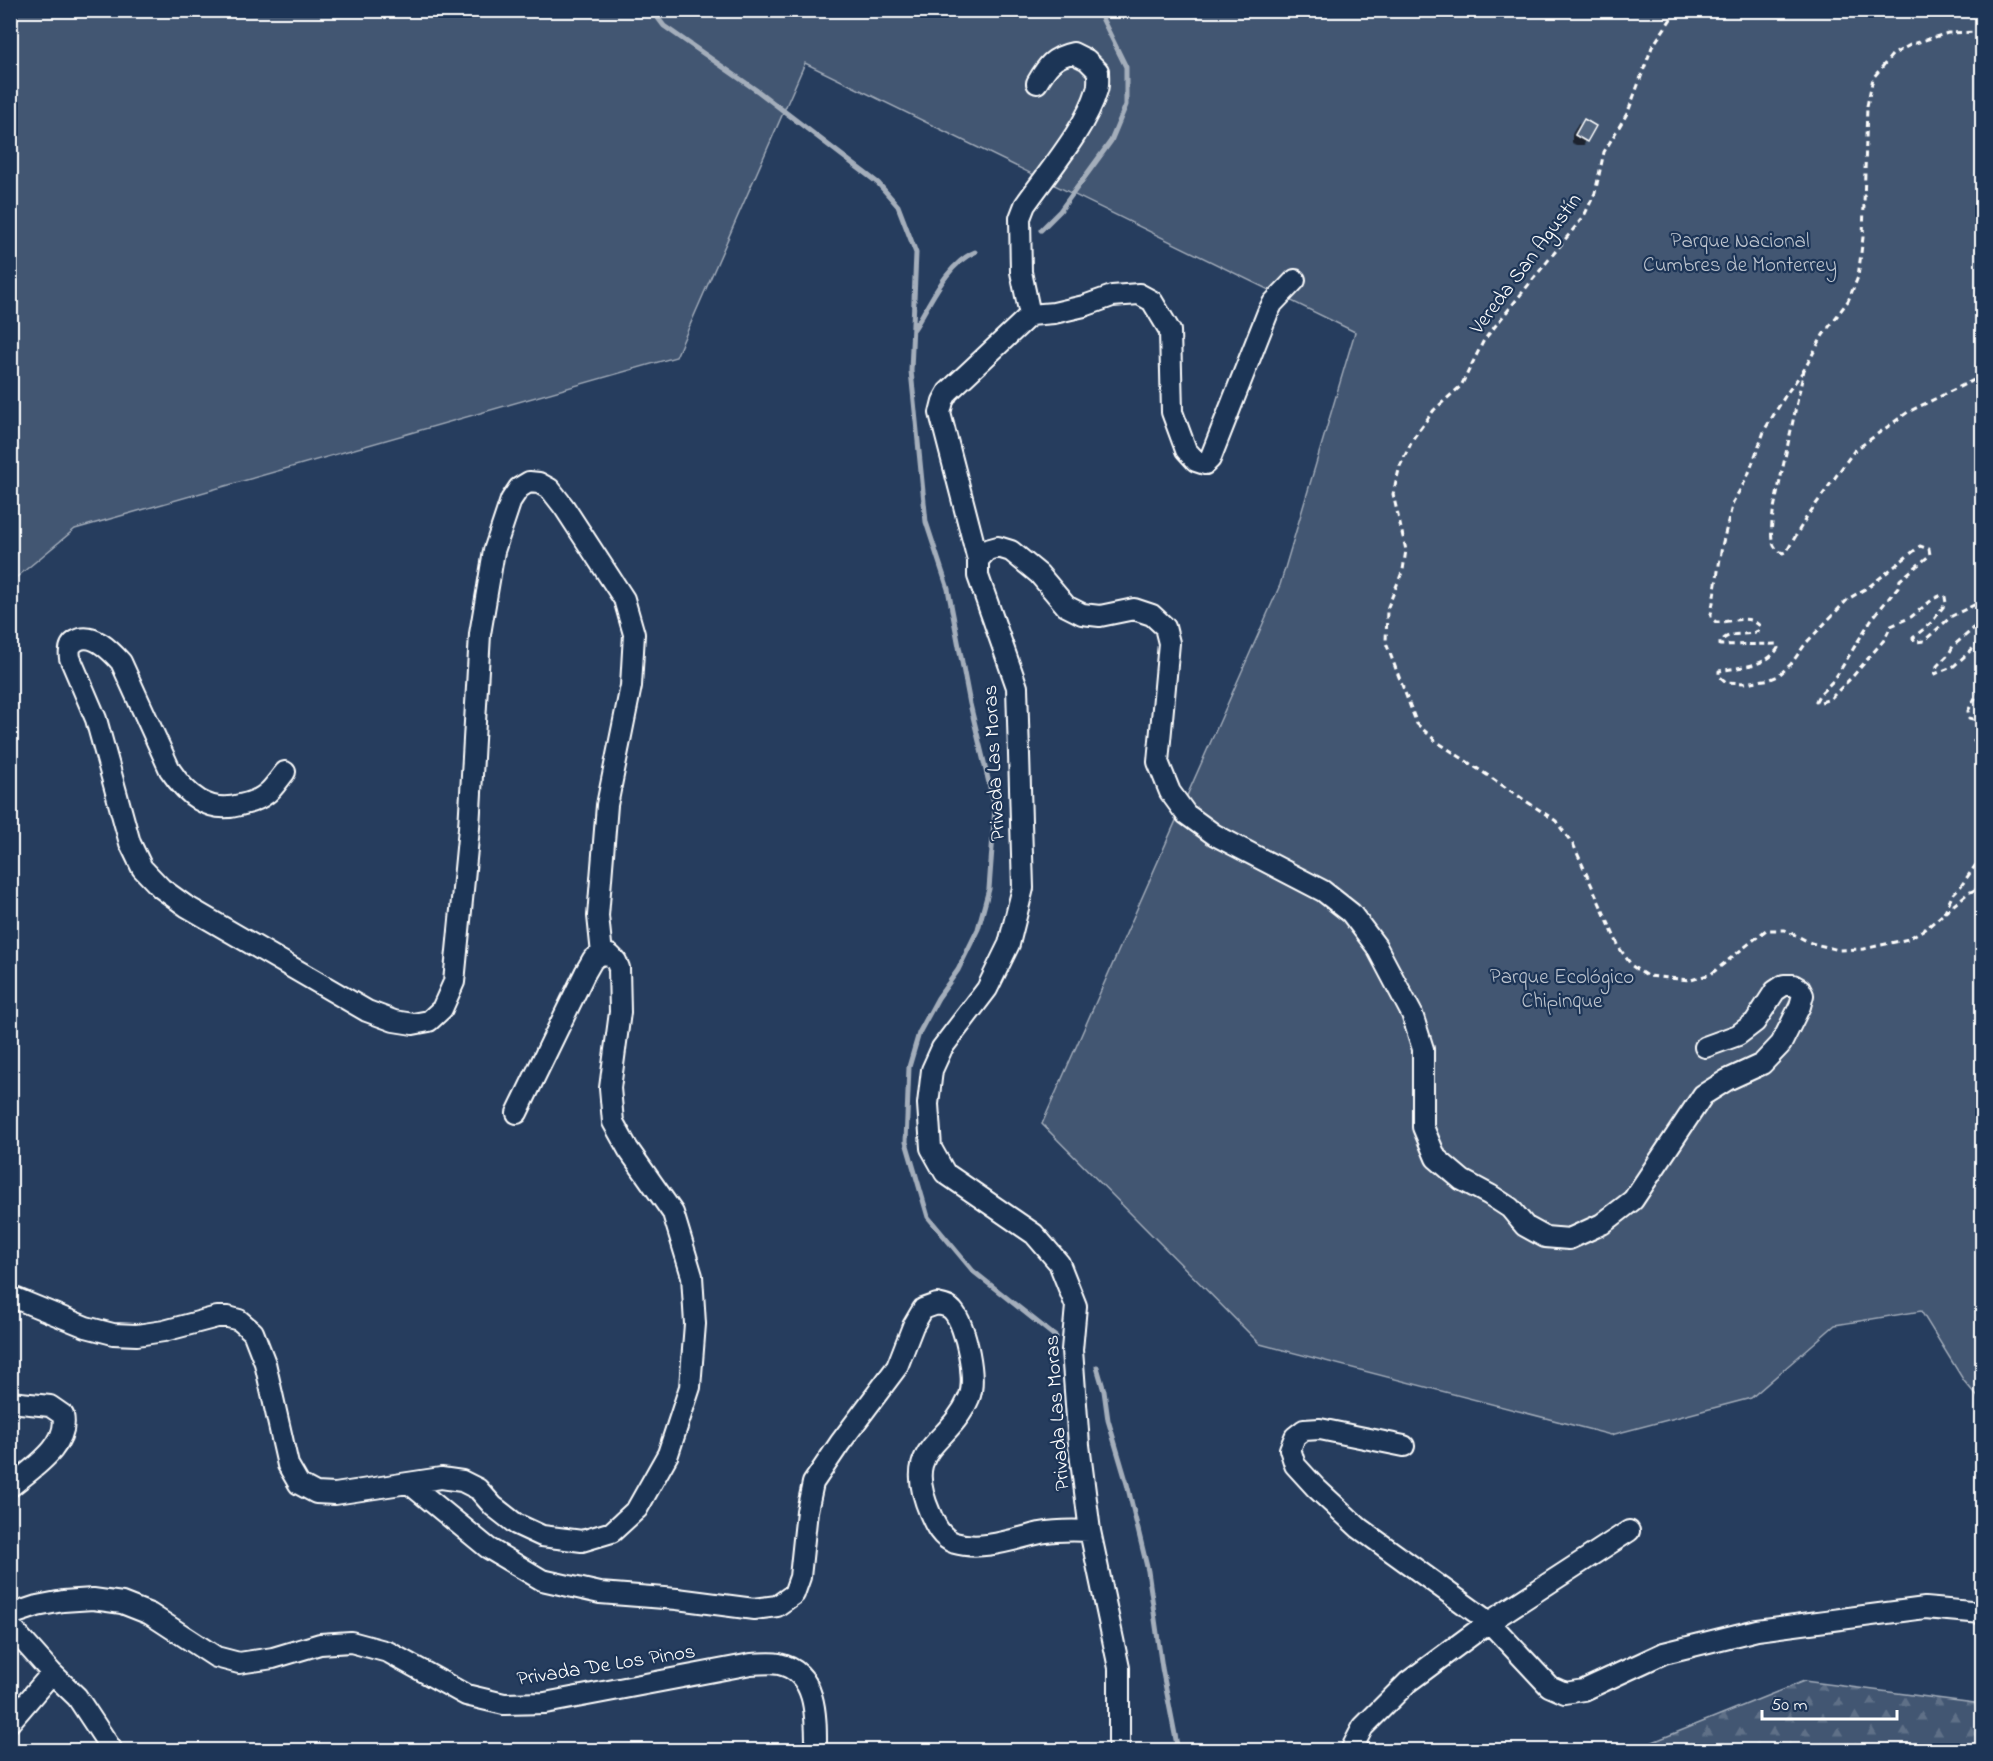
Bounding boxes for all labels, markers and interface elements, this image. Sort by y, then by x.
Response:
street label: Vereda San Agustín [1463,187,1591,343]
park label: Parque Nacional Cumbres de Monterrey [1643,227,1837,283]
street label: Privada Las Moras [976,684,1014,842]
park label: Parque Ecológico Chipinque [1490,963,1634,1017]
street label: Privada Las Moras [1038,1334,1078,1492]
street label: Privada De Los Pinos [515,1637,698,1695]
scale bar [1762,1683,1897,1721]
text: 50 m [1771,1693,1808,1719]

